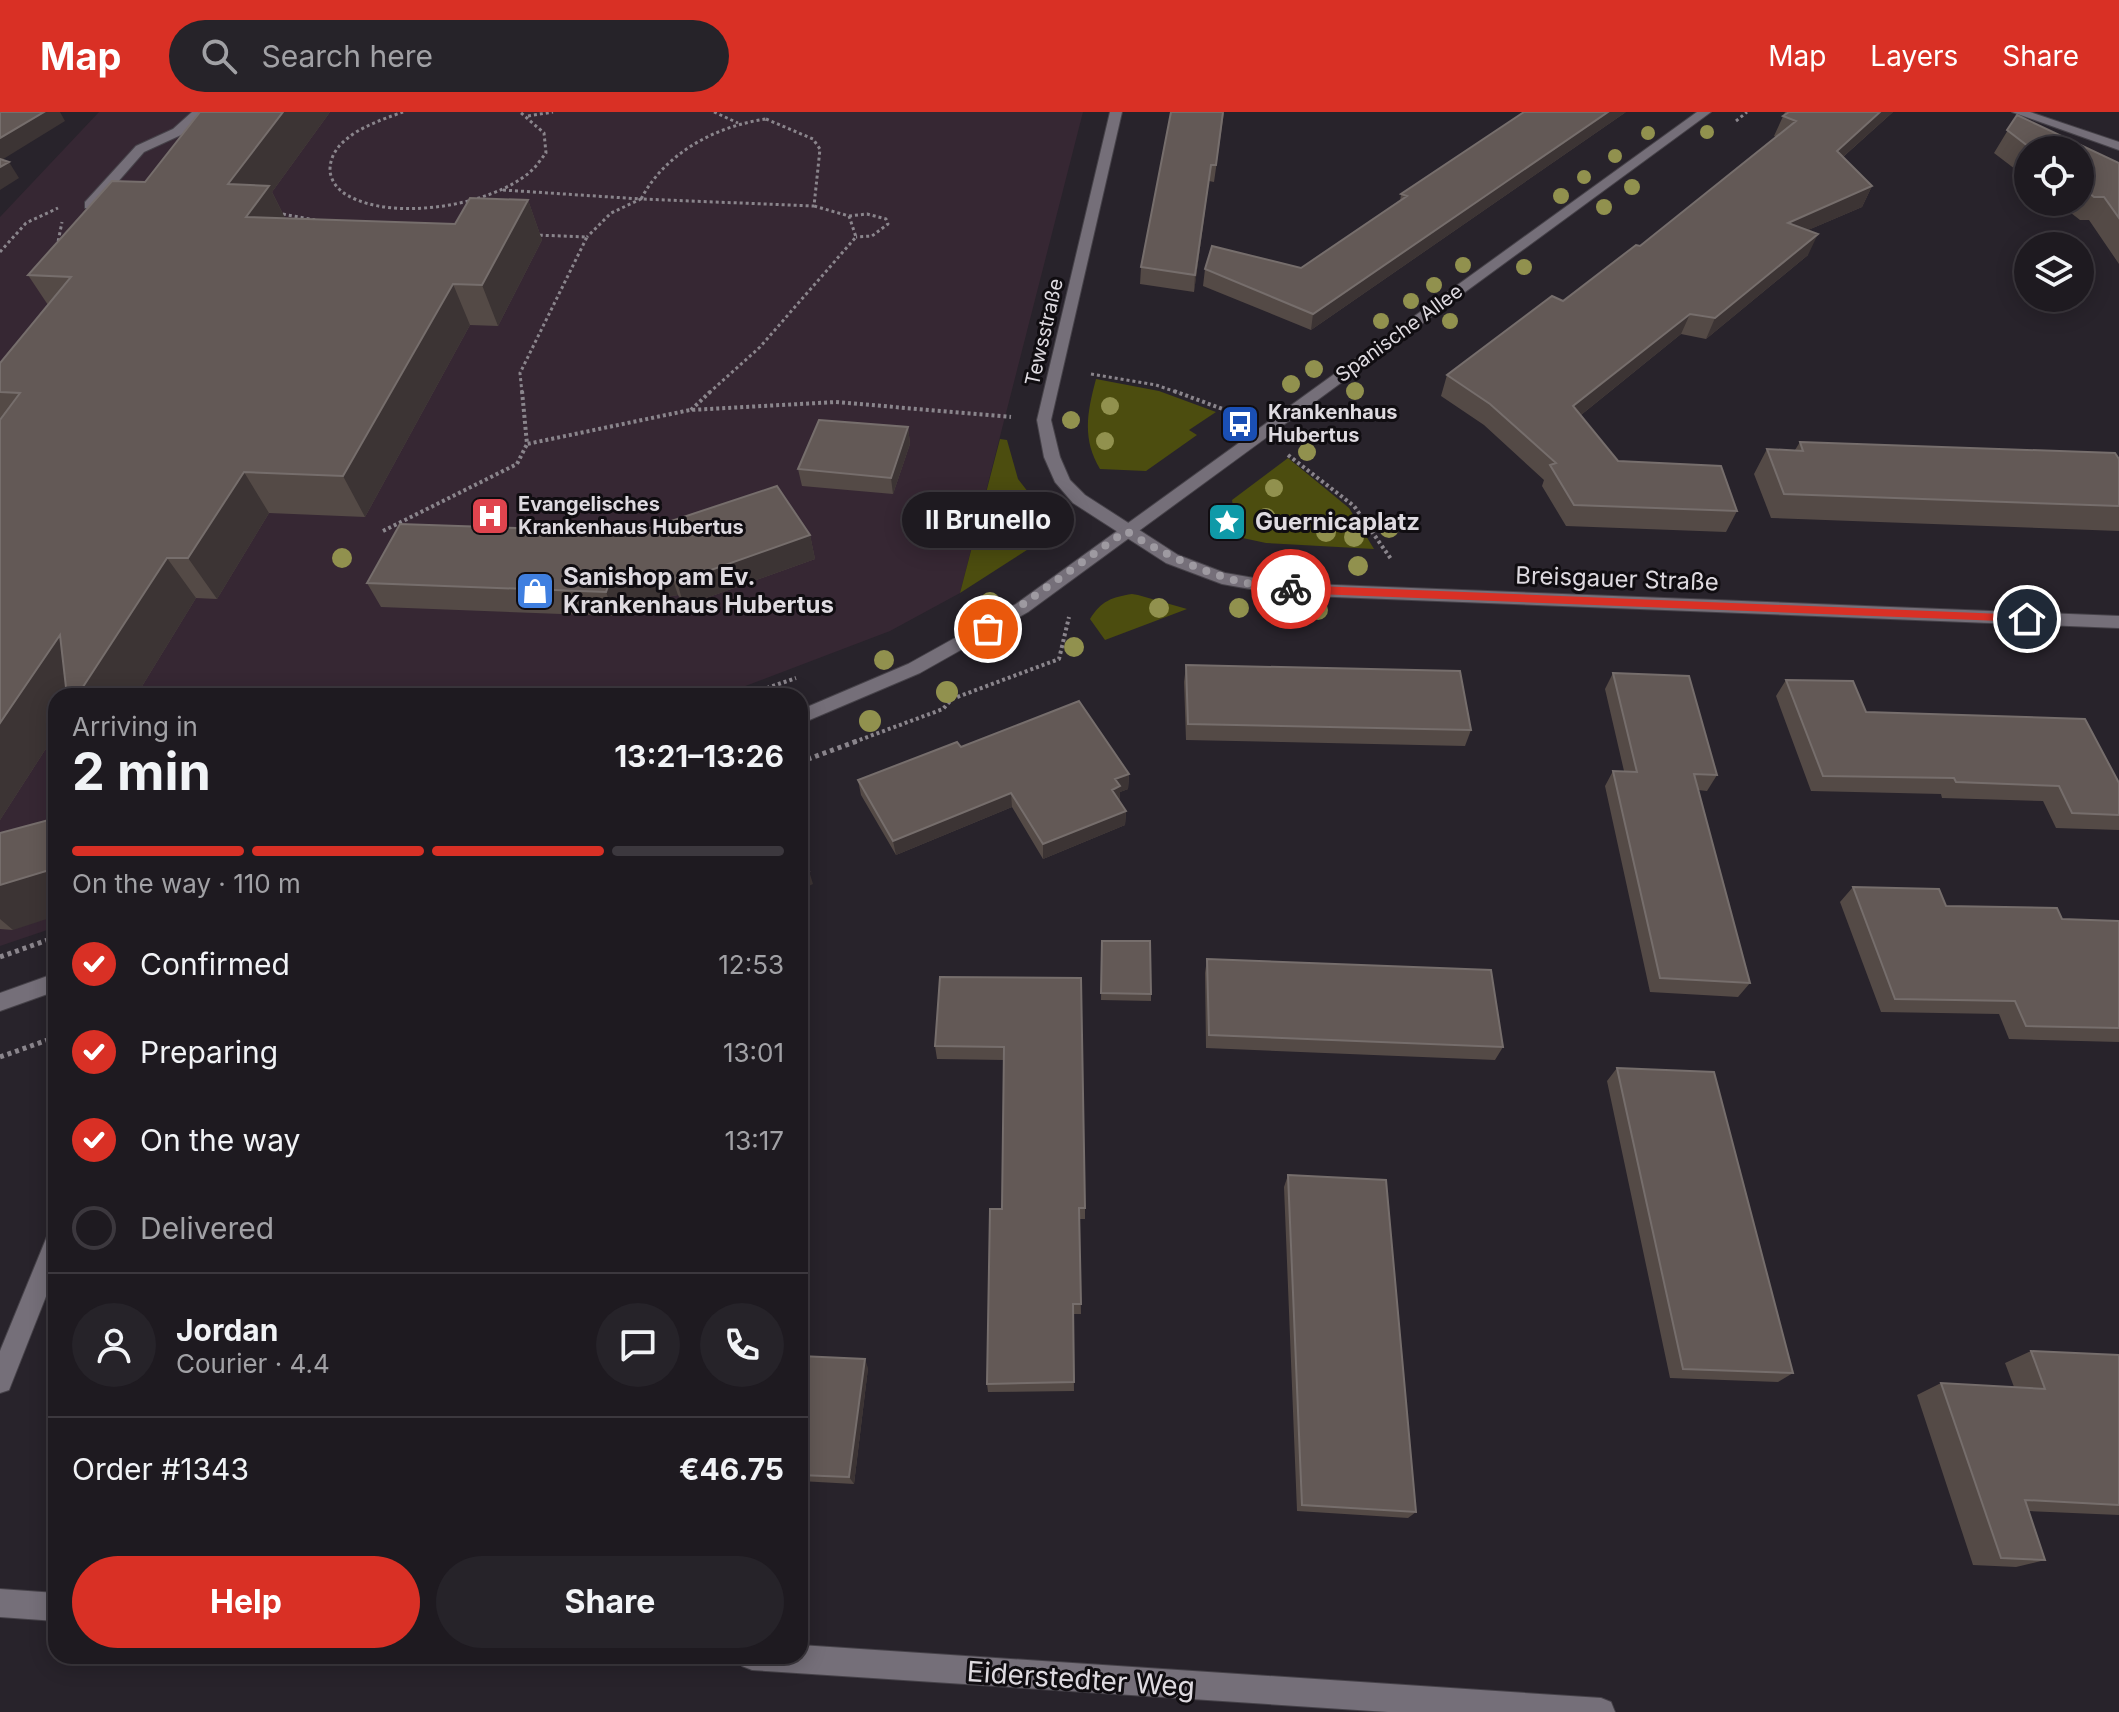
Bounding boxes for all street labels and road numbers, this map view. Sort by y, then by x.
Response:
street label: Tewsstraße [1020,276,1068,388]
street label: Spanische Allee [1331,279,1467,387]
street label: Breisgauer Straße [1515,560,1719,597]
street label: Eiderstedter Weg [966,1654,1196,1704]

